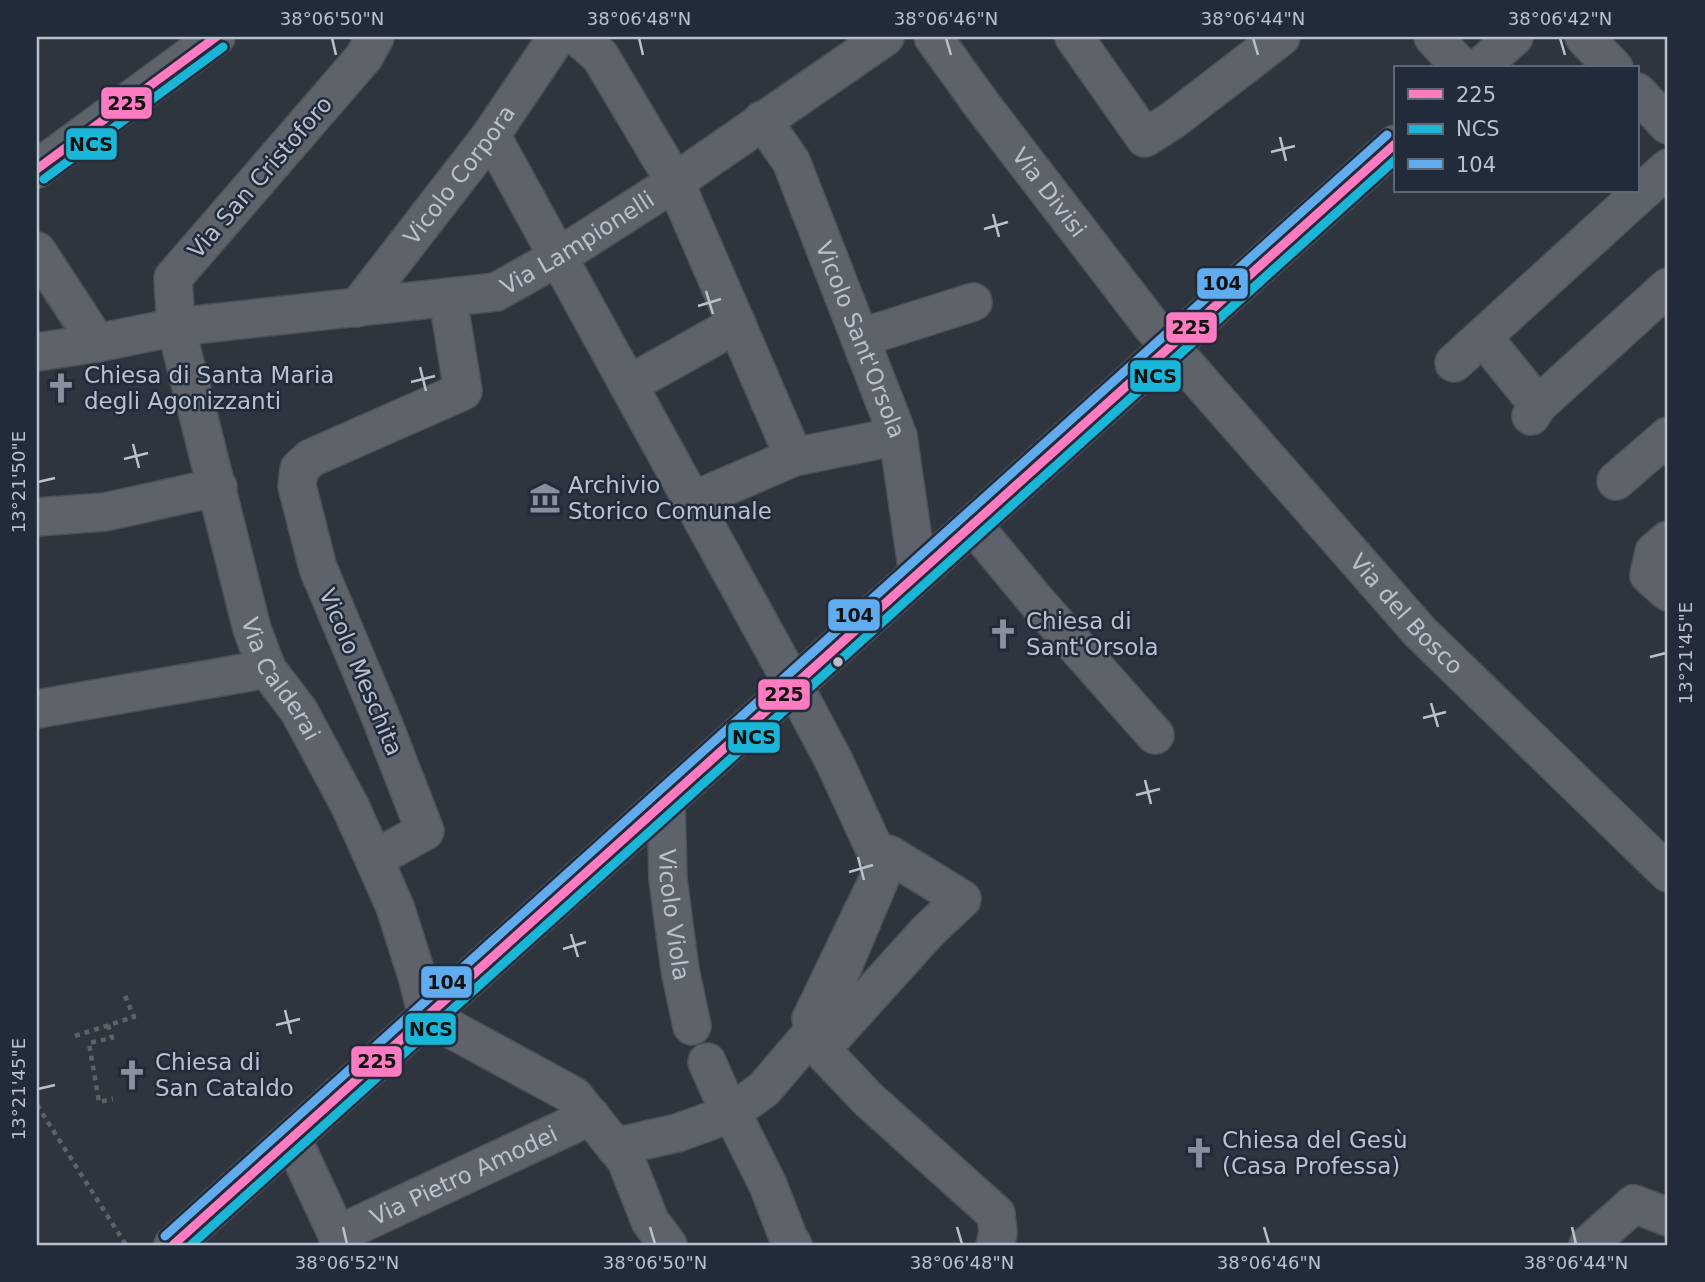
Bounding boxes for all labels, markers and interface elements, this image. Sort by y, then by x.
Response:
text: 38°06'50"N [280,8,384,29]
text: 38°06'48"N [587,8,691,29]
text: 38°06'46"N [894,8,998,29]
text: 38°06'44"N [1201,8,1305,29]
text: 38°06'42"N [1508,8,1612,29]
legend [1394,66,1638,192]
text: 225 [1456,83,1496,107]
line badge: 225 [100,86,153,120]
street label: Via San Cristoforo [183,91,337,263]
text: 225 [107,92,147,114]
street label: Vicolo Corpora [398,100,520,250]
text: NCS [1456,117,1500,141]
line badge: NCS [65,127,118,161]
text: NCS [69,133,113,155]
street label: Via Divisi [1007,143,1092,242]
text: 104 [1456,153,1496,177]
street label: Via Lampionelli [496,186,659,300]
street label: Vicolo Sant'Orsola [811,238,911,442]
line badge: 104 [1196,267,1249,300]
text: 104 [1202,272,1242,294]
line badge: 225 [1165,311,1218,344]
text: 225 [1171,316,1211,338]
line badge: NCS [1129,359,1182,393]
place label: Chiesa di Santa Maria degli Agonizzanti [84,362,334,414]
text: NCS [1133,365,1177,387]
church icon: Chiesa di Santa Maria degli Agonizzanti [44,371,78,405]
text: 13°21'50"E [8,431,29,533]
place label: Archivio Storico Comunale [568,472,772,524]
museum icon: Archivio Storico Comunale [528,481,562,515]
street label: Via del Bosco [1345,549,1468,679]
street label: Vicolo Meschita [314,585,408,759]
line badge: 104 [827,598,881,632]
text: 13°21'45"E [1675,602,1696,704]
text: 104 [834,604,874,626]
place label: Chiesa di Sant'Orsola [1026,608,1159,660]
street label: Via Calderai [237,615,325,745]
church icon: Chiesa di Sant'Orsola [986,617,1020,651]
unlabelled marker [831,655,845,669]
line badge: 225 [757,678,811,711]
text: 225 [764,683,804,705]
line badge: NCS [727,721,781,754]
text: NCS [732,726,776,748]
street label: Vicolo Viola [654,848,695,983]
line badge: 104 [420,965,473,999]
text: 104 [427,971,467,993]
line badge: NCS [404,1012,457,1046]
text: NCS [409,1018,453,1040]
text: 13°21'45"E [8,1038,29,1140]
line badge: 225 [350,1045,403,1078]
place label: Chiesa di San Cataldo [155,1049,294,1101]
text: 225 [357,1050,397,1072]
church icon: Chiesa di San Cataldo [115,1058,149,1092]
street label: Via Pietro Amodei [366,1121,562,1231]
place label: Chiesa del Gesù (Casa Professa) [1222,1127,1408,1179]
church icon: Chiesa del Gesù (Casa Professa) [1182,1136,1216,1170]
text: 38°06'52"N [295,1252,399,1273]
text: 38°06'50"N [603,1252,707,1273]
text: 38°06'48"N [910,1252,1014,1273]
text: 38°06'46"N [1217,1252,1321,1273]
text: 38°06'44"N [1524,1252,1628,1273]

